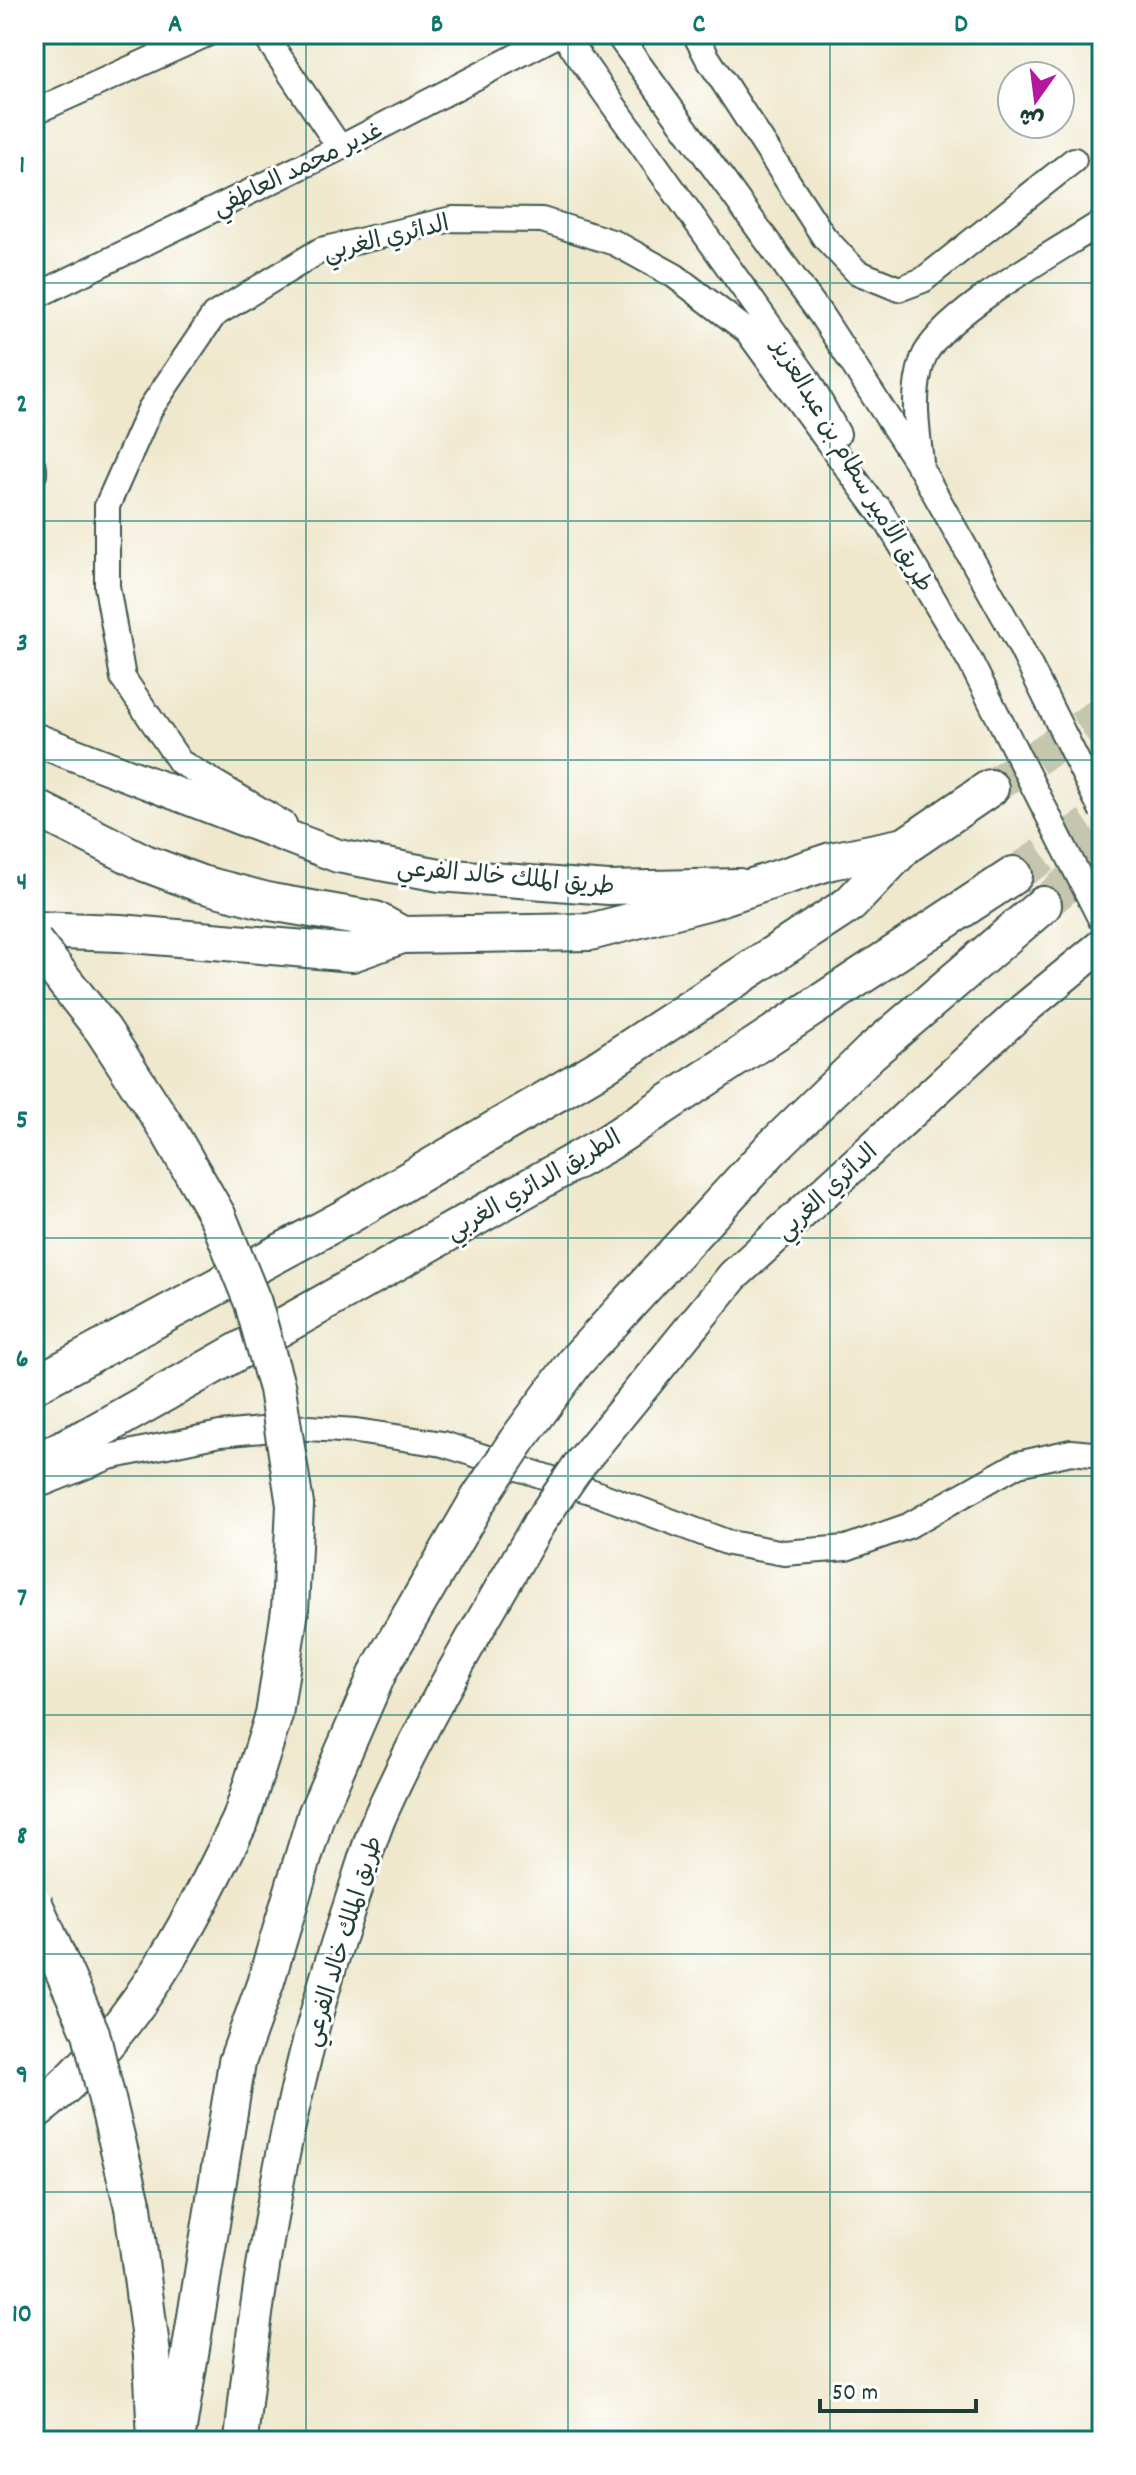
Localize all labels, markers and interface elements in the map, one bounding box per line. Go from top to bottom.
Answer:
text: A [168,7,182,44]
text: B [431,7,443,44]
text: C [693,7,706,44]
text: D [954,7,968,44]
north arrow [996,60,1076,140]
text: ش [1017,98,1048,134]
street label: غدير محمد العاطفي [208,115,389,227]
text: 1 [19,148,25,185]
street label: الدائري الغربي [320,208,453,273]
street label: طريق الأمير سطام بن عبدالعزيز [760,330,942,600]
text: 2 [16,387,28,424]
text: 3 [16,626,28,663]
street label: طريق الملك خالد الفرعي [395,853,616,906]
text: 4 [17,865,27,902]
text: 5 [16,1103,28,1140]
street label: الطريق الدائري الغربي [441,1123,629,1251]
street label: الدائري الغربي [769,1137,887,1250]
text: 6 [16,1342,28,1379]
text: 7 [17,1581,27,1618]
text: 8 [17,1819,27,1856]
street label: طريق الملك خالد الفرعي [297,1832,394,2052]
text: 9 [16,2058,28,2095]
text: 10 [12,2297,32,2334]
scale bar [820,2363,976,2413]
text: 50 m [832,2377,878,2411]

